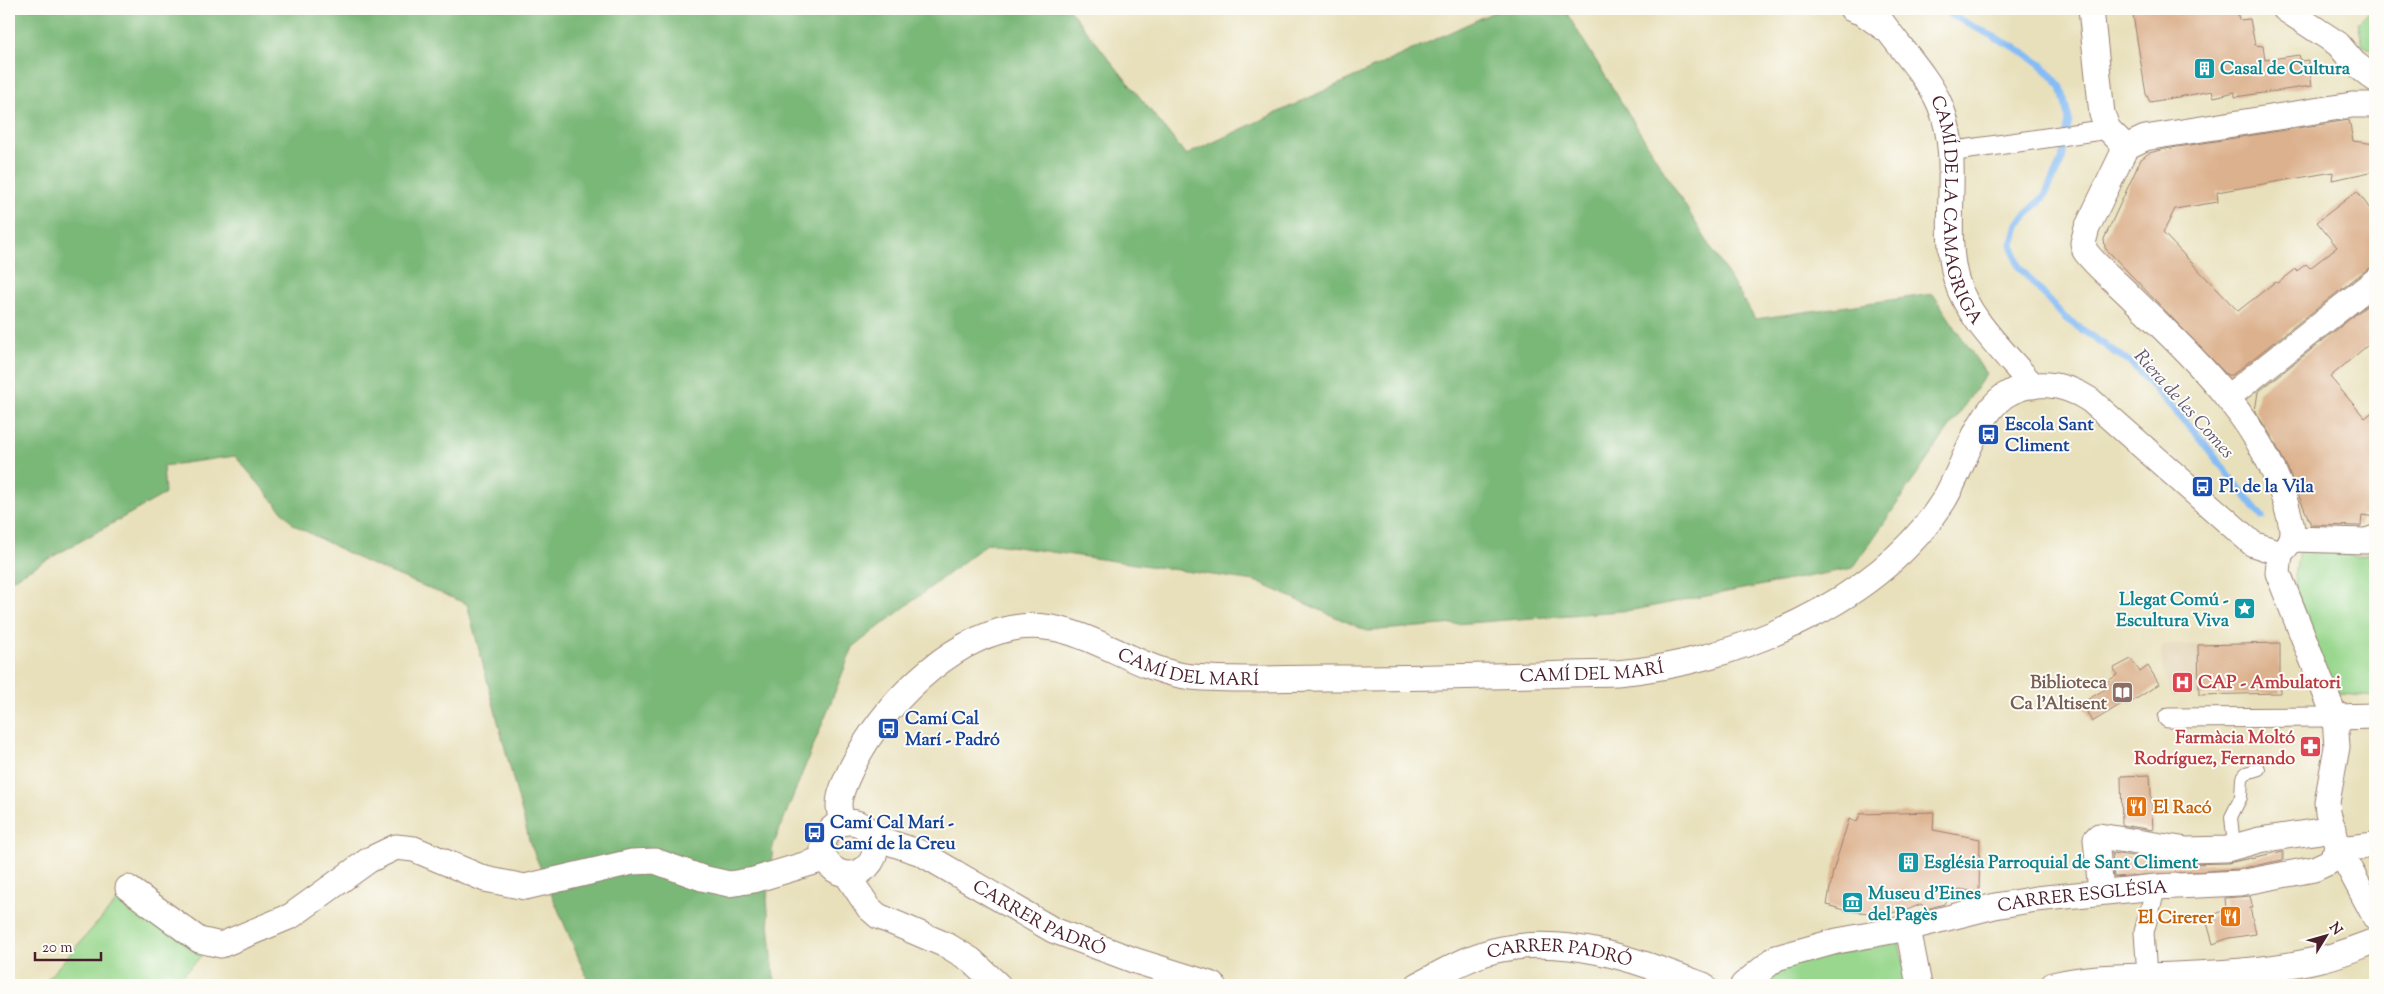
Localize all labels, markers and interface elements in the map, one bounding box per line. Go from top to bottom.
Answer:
building icon: Casal de Cultura [2192,56,2216,80]
place label: Casal de Cultura [2220,57,2351,83]
street label: CAMÍ DE LA CAMAGRIGA [1922,92,1988,331]
water label: Riera de les Comes [2127,344,2240,465]
place label: Escola Sant Climent [2005,413,2094,460]
bus stop icon: Escola Sant Climent [1977,422,2001,446]
bus stop icon: Pl. de la Vila [2191,474,2215,498]
place label: Pl. de la Vila [2219,475,2315,501]
place label: Llegat Comú - Escultura Viva [2116,588,2230,635]
place icon: Llegat Comú - Escultura Viva [2233,597,2257,621]
street label: CAMÍ DEL MARÍ [1113,643,1259,694]
street label: CAMÍ DEL MARÍ [1519,656,1666,690]
hospital icon: CAP - Ambulatori [2170,670,2194,694]
place label: Biblioteca Ca l'Altisent [2010,671,2108,718]
place label: CAP - Ambulatori [2198,671,2342,697]
library icon: Biblioteca Ca l'Altisent [2111,680,2135,704]
place label: Camí Cal Marí - Padró [905,707,1000,754]
bus stop icon: Camí Cal Marí - Padró [877,716,901,740]
place label: Farmàcia Moltó Rodríguez, Fernando [2134,726,2295,773]
pharmacy icon: Farmàcia Moltó Rodríguez, Fernando [2299,735,2323,759]
restaurant icon: El Racó [2125,795,2149,819]
place label: El Racó [2153,796,2212,822]
place label: Camí Cal Marí - Camí de la Creu [830,811,956,858]
bus stop icon: Camí Cal Marí - Camí de la Creu [802,820,826,844]
building icon: Església Parroquial de Sant Climent [1896,850,1920,874]
place label: Església Parroquial de Sant Climent [1924,851,2199,877]
street label: CARRER PADRÓ [967,875,1110,964]
street label: CARRER ESGLÉSIA [1996,875,2169,920]
place label: Museu d’Eines del Pagès [1868,882,1981,929]
museum icon: Museu d’Eines del Pagès [1840,891,1864,915]
restaurant icon: El Cirerer [2218,905,2242,929]
place label: El Cirerer [2138,906,2214,932]
north arrow [2302,912,2352,962]
text: N [2323,919,2346,940]
scale bar [35,929,101,961]
street label: CARRER PADRÓ [1484,934,1635,975]
text: 20 m [42,938,73,959]

